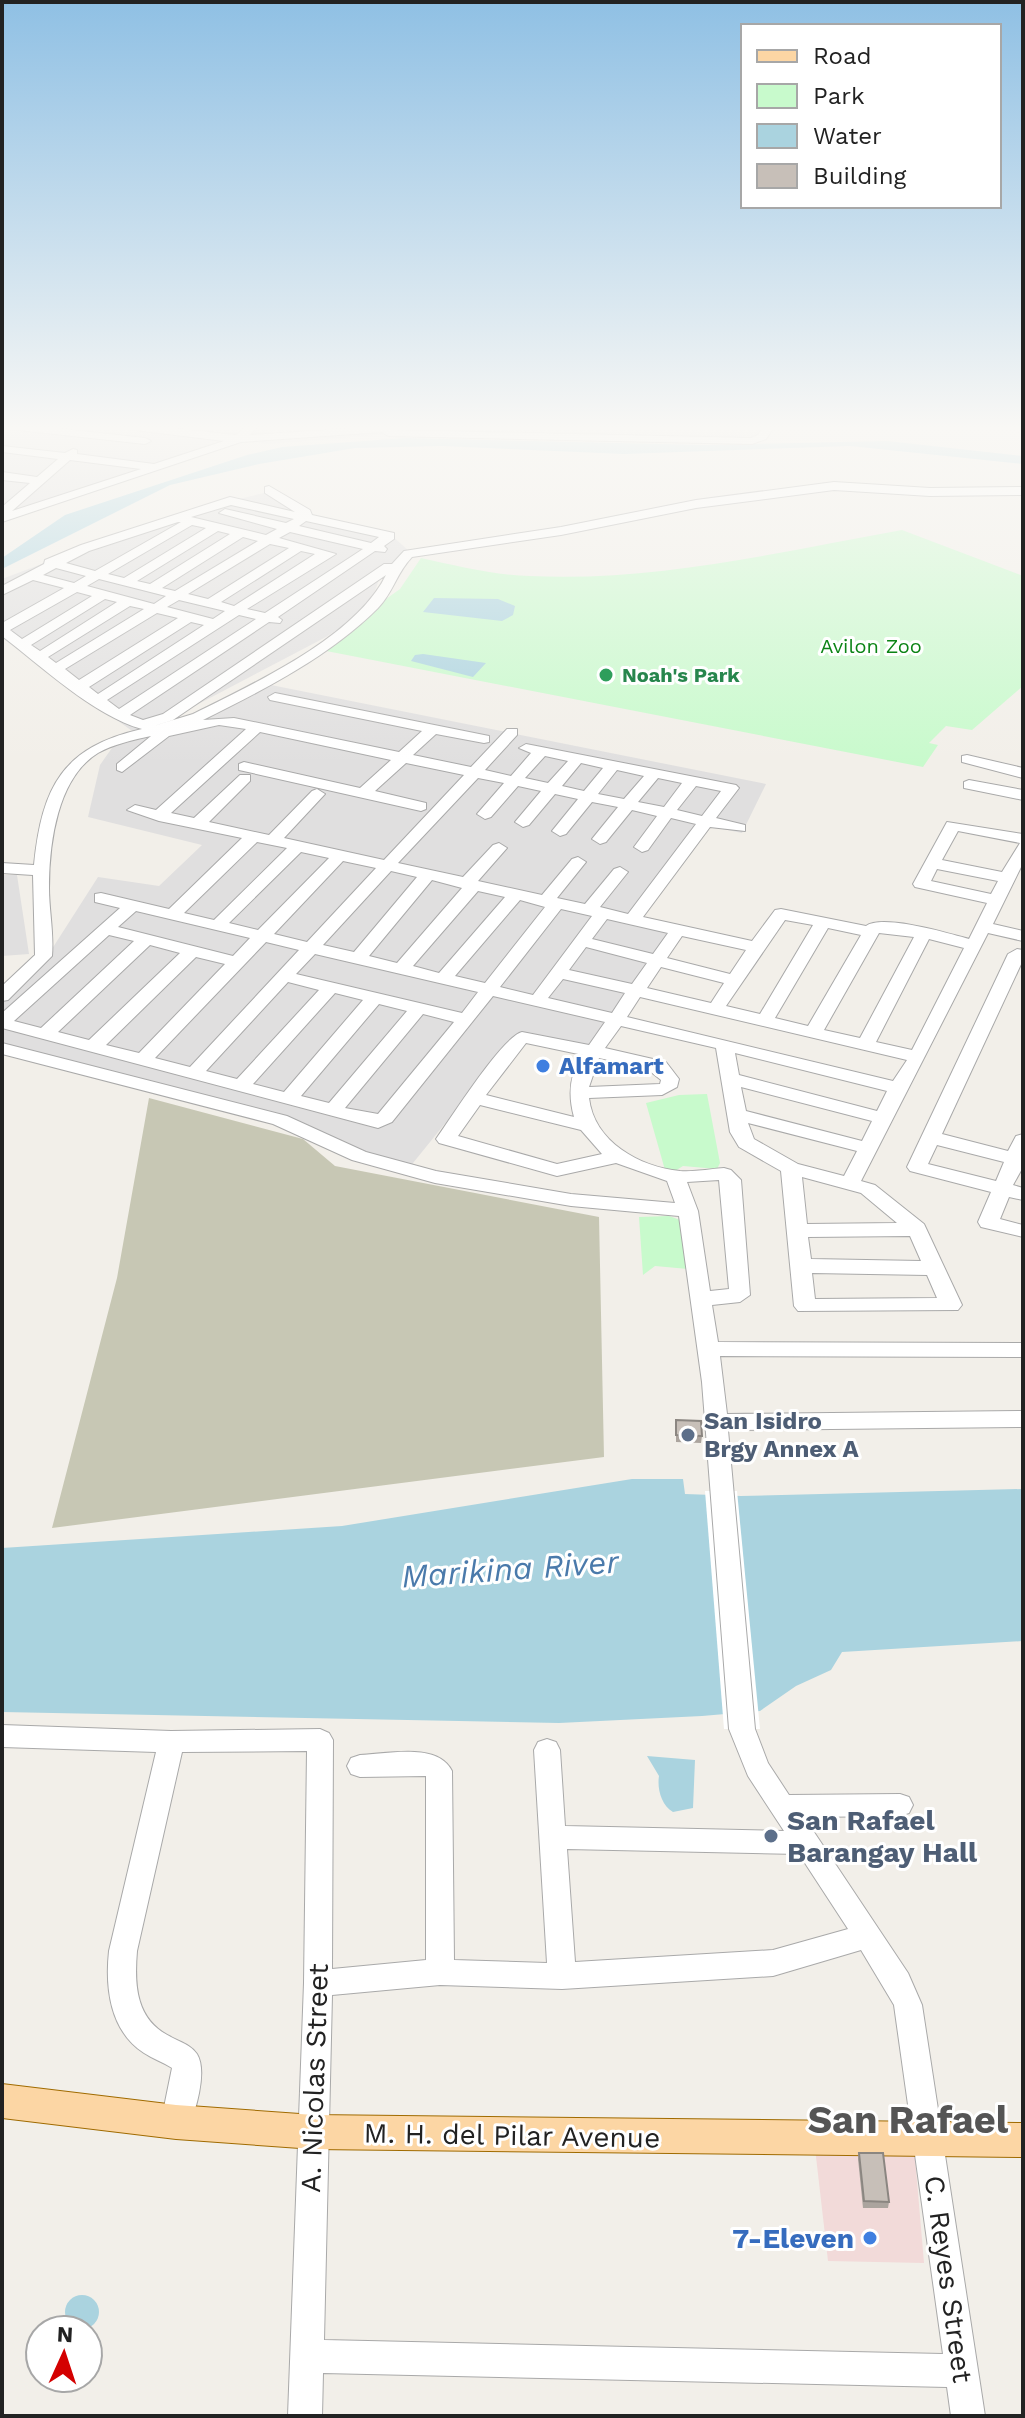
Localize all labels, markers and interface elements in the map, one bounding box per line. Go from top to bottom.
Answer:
legend [741,24,1001,208]
text: Road [813,42,872,70]
text: Park [813,82,865,110]
text: Water [813,122,882,150]
text: Building [813,162,906,190]
park label: Avilon Zoo [820,634,922,658]
place label: Noah's Park [622,663,740,687]
marker: Noah's Park [597,666,615,684]
place label: Alfamart [559,1052,664,1080]
marker: Alfamart [534,1057,552,1075]
place label: San Isidro Brgy Annex A [704,1407,860,1463]
marker: San Isidro Brgy Annex A [679,1426,697,1444]
water label: Marikina River [400,1542,621,1596]
place label: San Rafael Barangay Hall [787,1804,978,1869]
marker: San Rafael Barangay Hall [762,1827,780,1845]
street label: A. Nicolas Street [294,1963,335,2193]
district label: San Rafael [808,2098,1009,2142]
street label: M. H. del Pilar Avenue [363,2116,661,2155]
street label: C. Reyes Street [918,2173,979,2385]
place label: 7-Eleven [732,2222,854,2255]
marker: 7-Eleven [861,2229,879,2247]
north arrow [24,2314,104,2394]
text: N [56,2322,74,2347]

